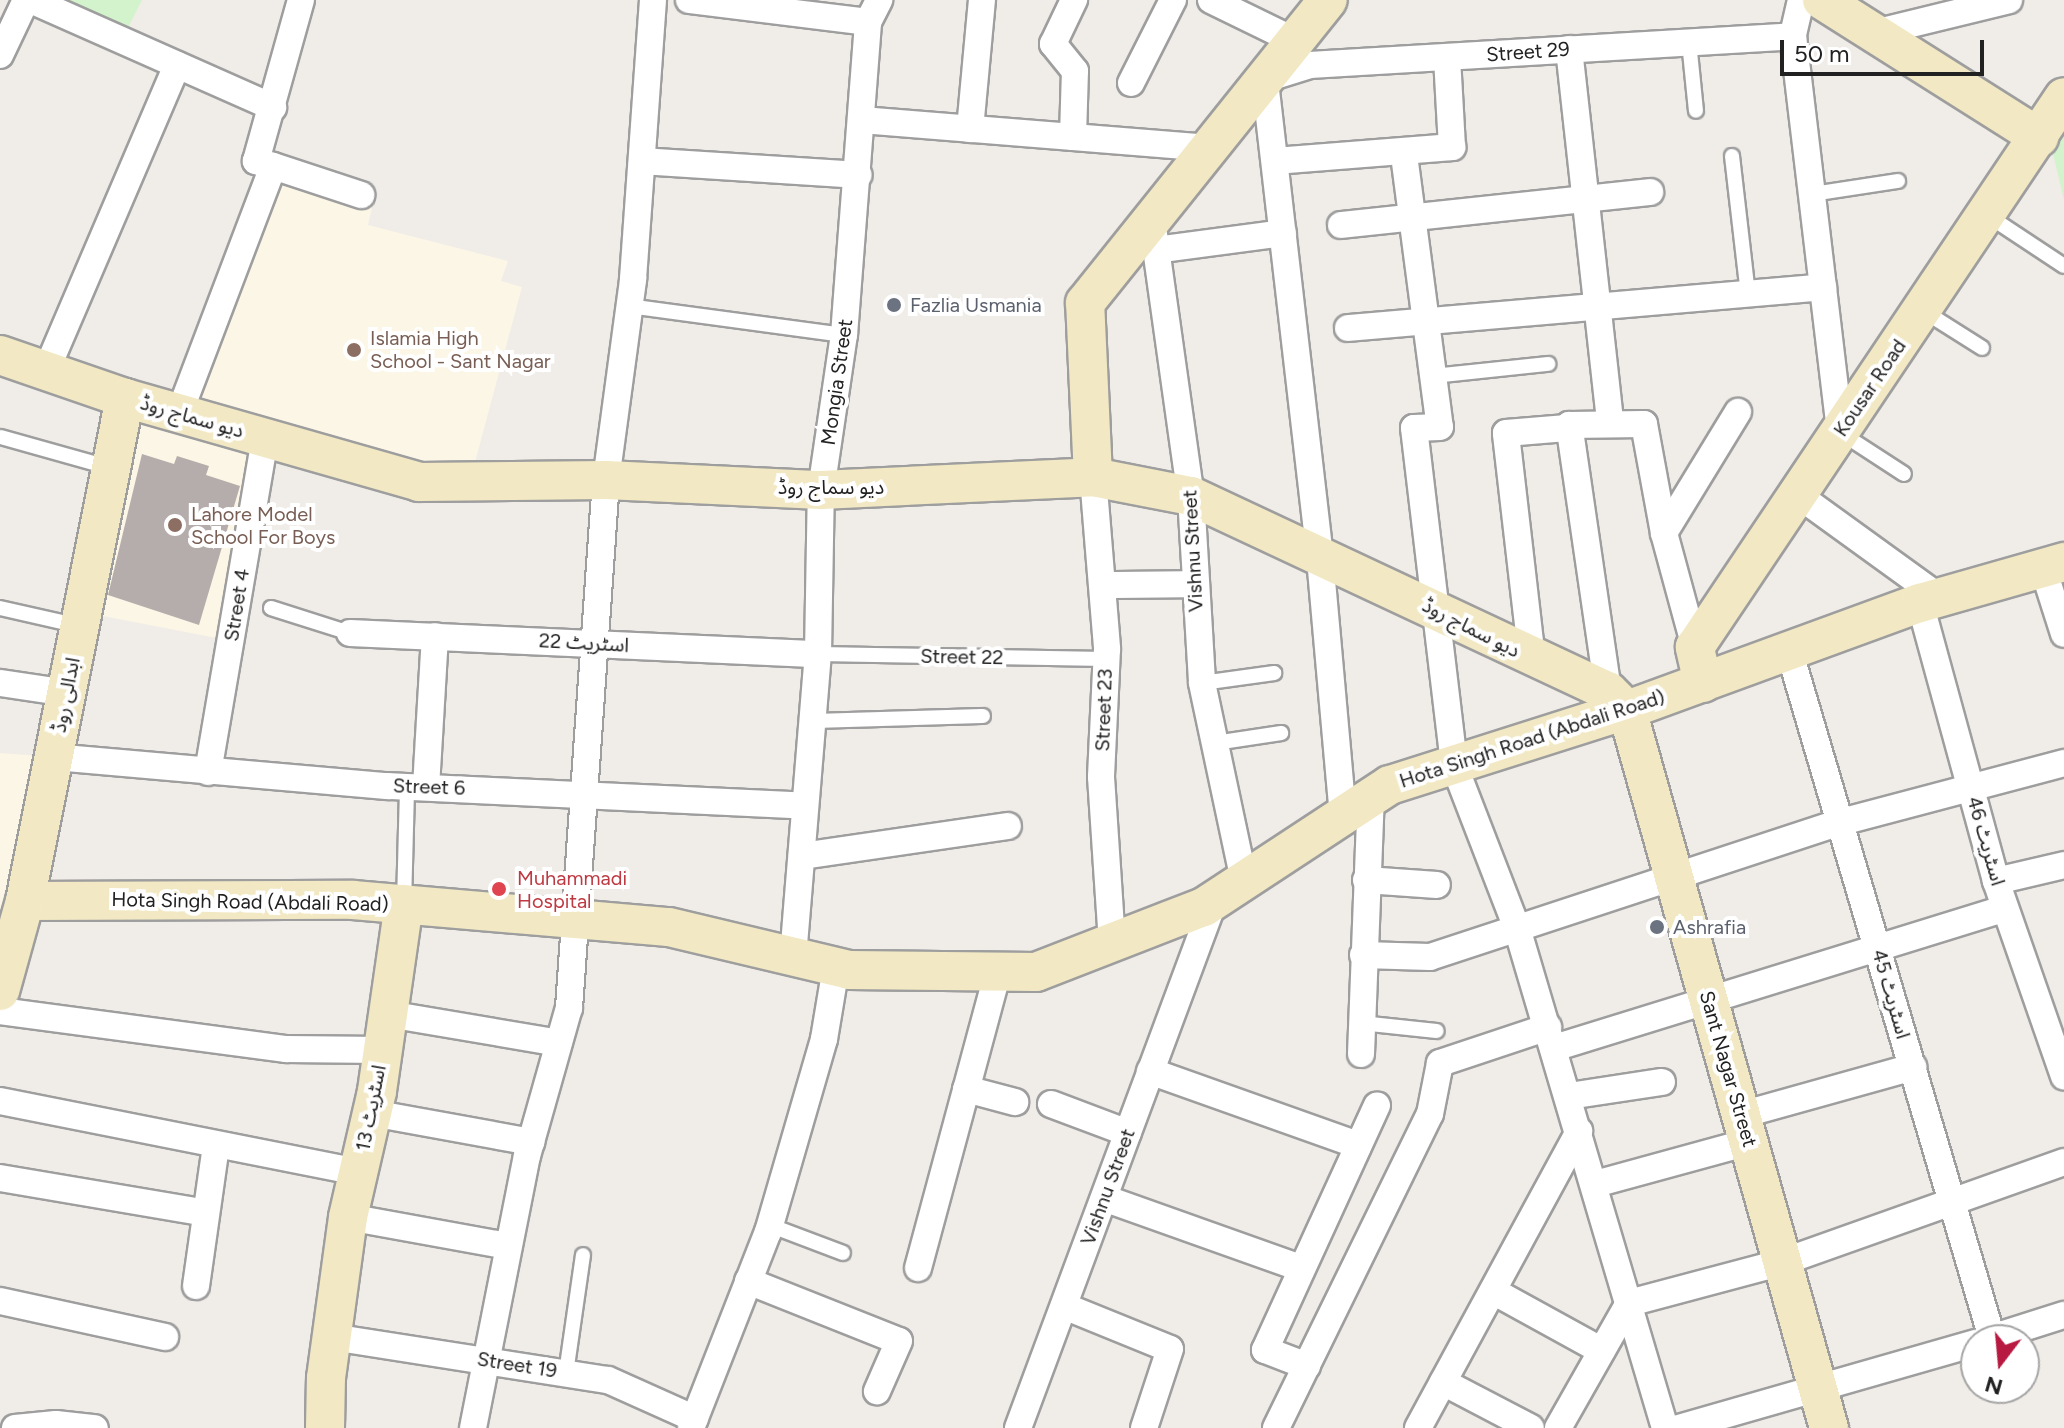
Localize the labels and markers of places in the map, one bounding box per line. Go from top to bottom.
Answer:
place label: Fazlia Usmania [910,293,1042,317]
marker: Fazlia Usmania [885,296,903,314]
place label: Islamia High School - Sant Nagar [370,326,551,373]
marker: Islamia High School - Sant Nagar [345,341,363,359]
place label: Lahore Model School For Boys [191,502,335,549]
marker: Lahore Model School For Boys [166,516,184,534]
place label: Muhammadi Hospital [517,866,627,913]
marker: Muhammadi Hospital [488,878,510,900]
place label: Ashrafia [1673,915,1746,939]
marker: Ashrafia [1648,918,1666,936]

